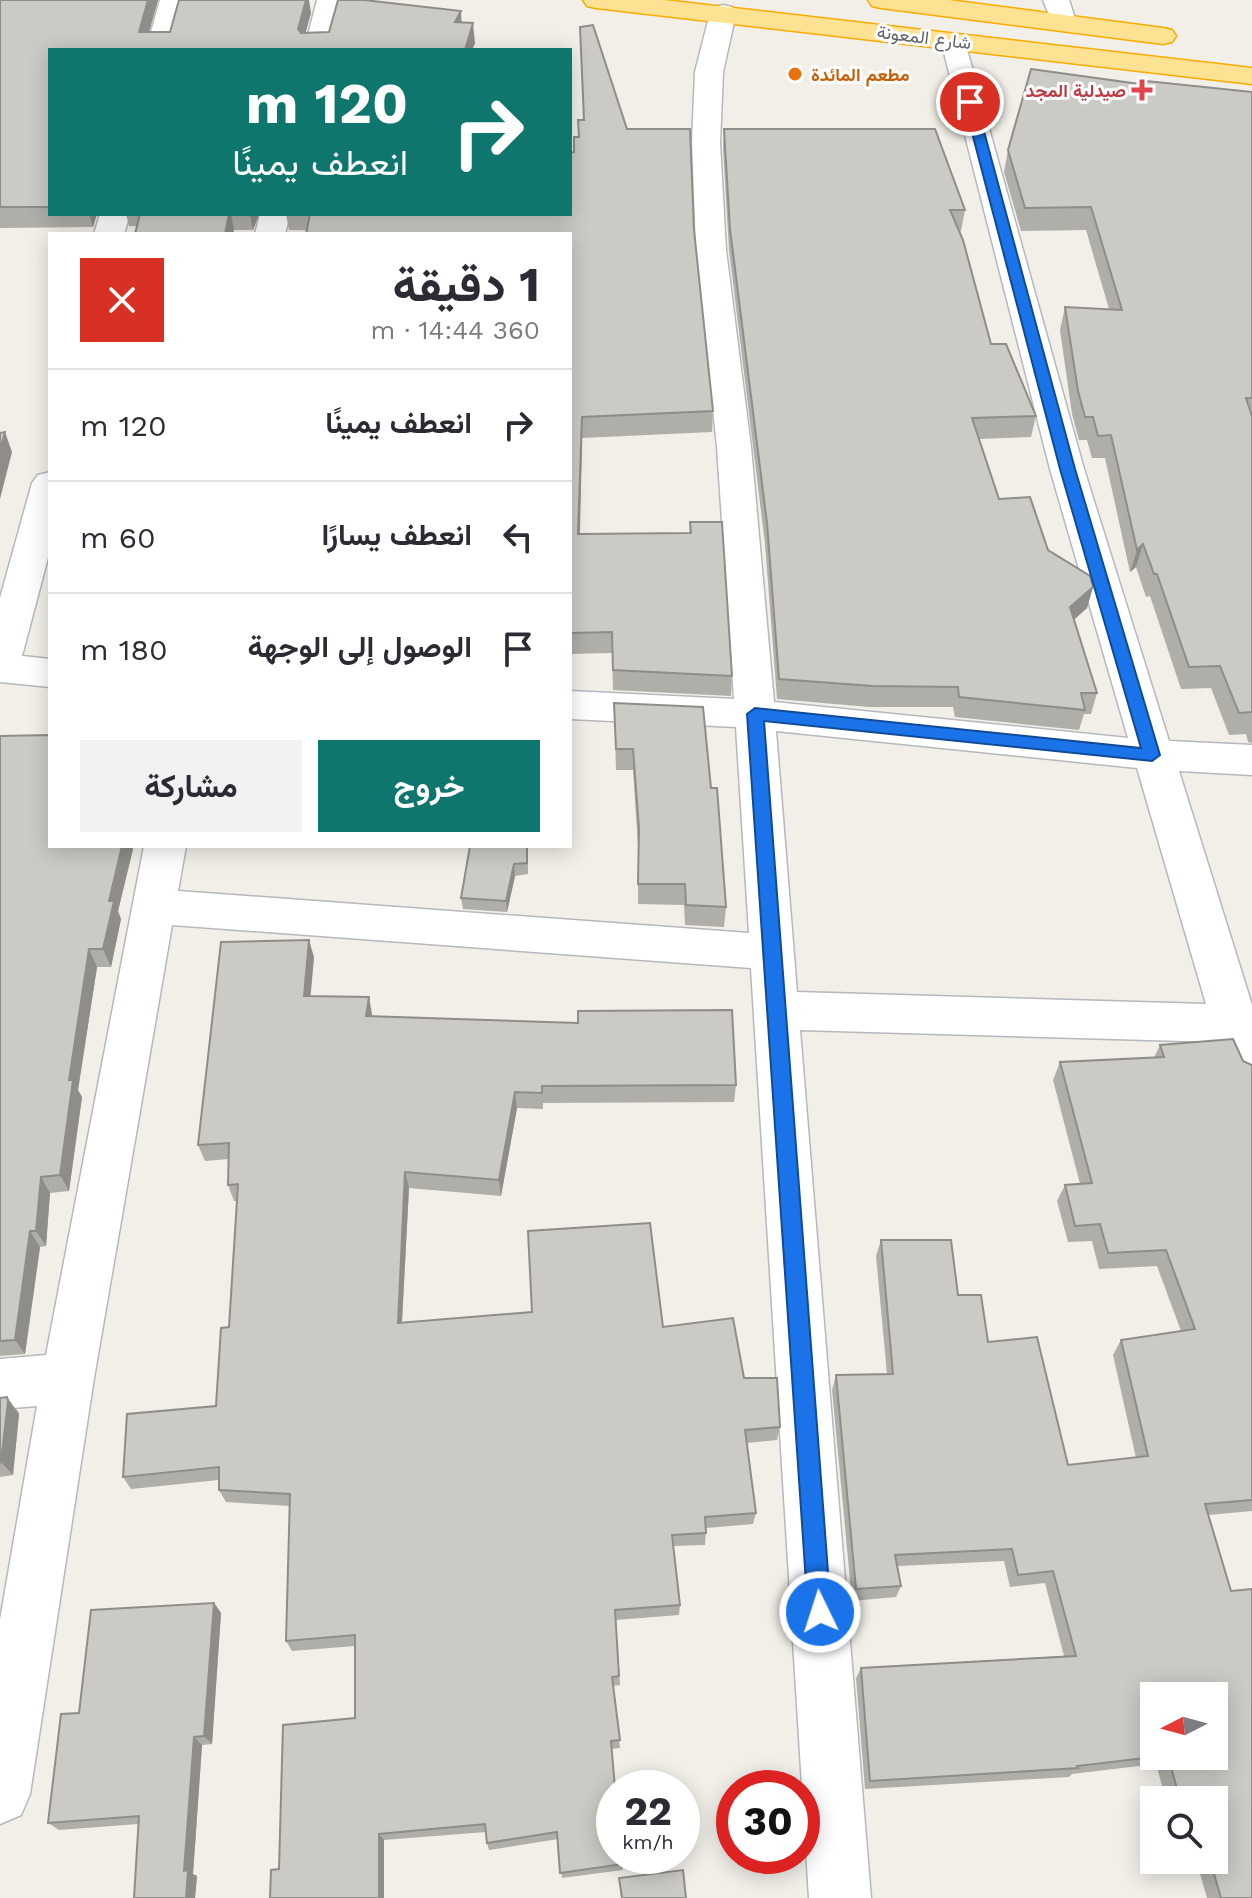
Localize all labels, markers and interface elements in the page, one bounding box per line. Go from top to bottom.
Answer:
street label: شارع المعونة [875,21,972,55]
place label: مطعم المائدة [811,64,910,87]
marker: مطعم المائدة [786,65,804,83]
pin [936,68,1004,136]
text: 120 m [246,71,408,137]
icon: right [436,80,540,184]
icon: arrive [948,80,992,124]
place label: صيدلية المجد [1025,80,1126,102]
marker: صيدلية المجد [1133,81,1151,99]
text: انعطف يمينًا [232,142,408,184]
text: 1 دقيقة [392,256,540,313]
button: close [80,258,164,342]
text: 360 m · 14:44 [371,315,540,345]
icon: right [496,403,540,447]
text: انعطف يمينًا [325,405,472,440]
text: 120 m [80,408,167,443]
icon: left [496,515,540,559]
text: انعطف يسارًا [321,517,472,552]
text: 60 m [80,520,156,555]
icon: arrive [496,627,540,671]
text: الوصول إلى الوجهة [247,629,472,664]
text: 180 m [80,632,168,667]
button: مشاركة [80,740,302,832]
button: خروج [318,740,540,832]
position arrow [778,1570,862,1654]
north arrow [1140,1682,1228,1770]
map controls [1140,1682,1228,1874]
speed limit sign: 30 [716,1770,820,1874]
button: search [1140,1786,1228,1874]
text: 22 [624,1788,672,1835]
text: km/h [622,1830,674,1854]

